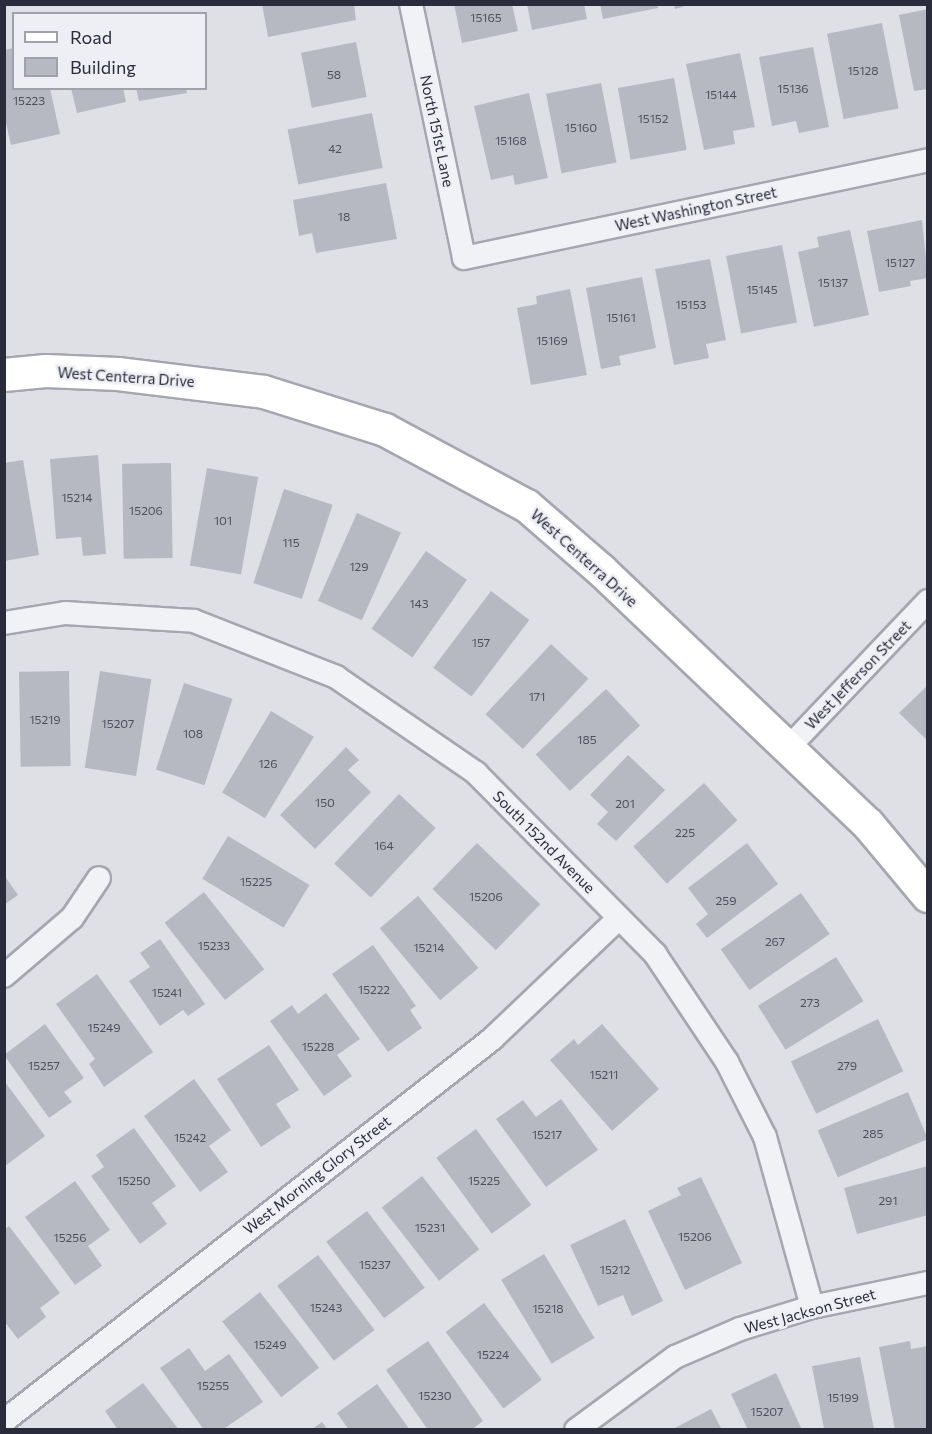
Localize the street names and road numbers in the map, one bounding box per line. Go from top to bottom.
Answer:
street label: North 151st Lane [416,73,458,189]
street label: West Washington Street [613,183,779,235]
street label: West Centerra Drive [57,363,195,391]
street label: West Centerra Drive [527,505,641,611]
street label: West Jefferson Street [801,617,915,733]
street label: South 152nd Avenue [489,787,599,897]
street label: West Morning Glory Street [240,1112,394,1238]
street label: West Jackson Street [742,1285,878,1337]

